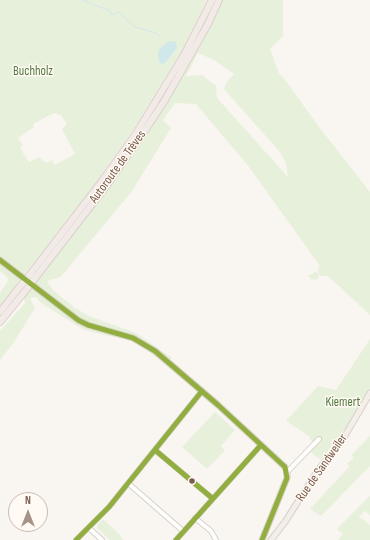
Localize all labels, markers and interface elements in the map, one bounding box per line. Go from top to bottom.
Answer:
park label: Buchholz [13,64,53,80]
street label: Autoroute de Trèves [86,128,150,206]
park label: Kiemert [326,395,360,411]
street label: Rue de Sandweiler [293,431,351,505]
unlabelled marker [187,476,197,486]
north arrow [8,492,48,532]
text: N [25,494,31,507]

